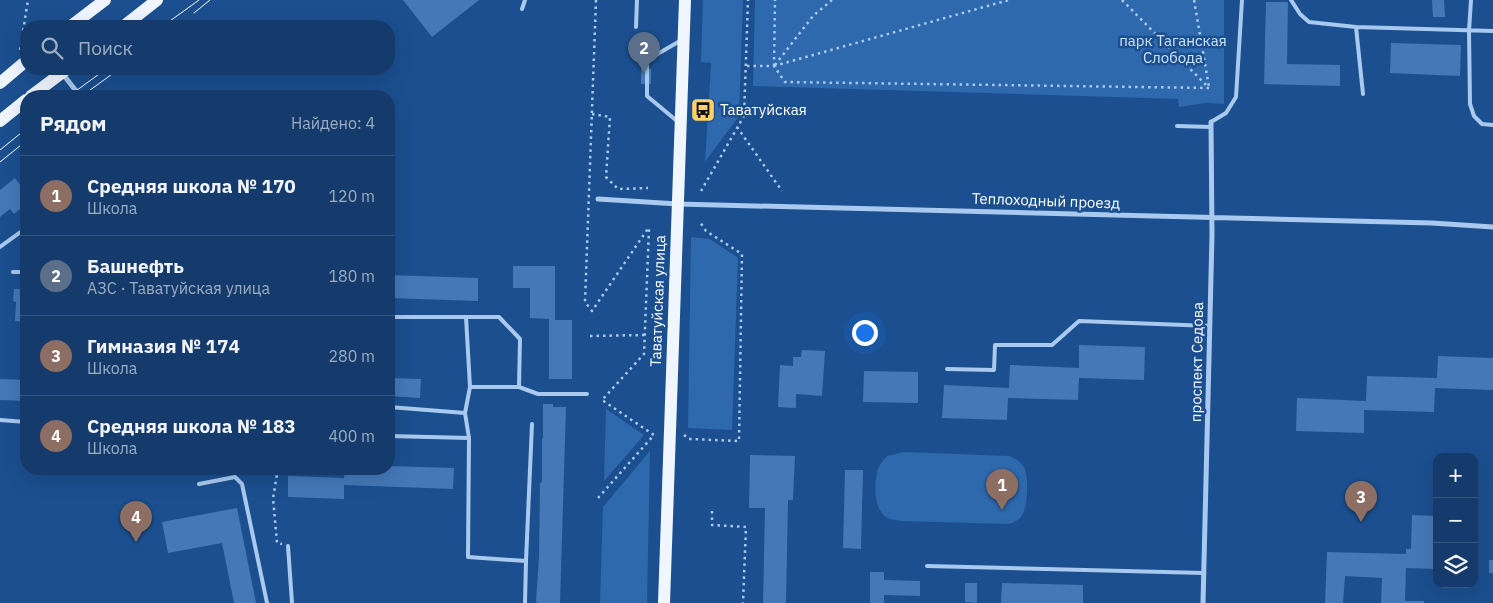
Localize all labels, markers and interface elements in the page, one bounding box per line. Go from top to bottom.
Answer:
search box [20,20,395,75]
park label: парк Таганская Слобода [1119,31,1227,67]
pin: 2 [628,32,660,73]
icon: search [38,34,66,62]
text: Поиск [78,36,133,60]
bus stop icon: Таватуйская [690,97,716,123]
place label: Таватуйская [720,100,807,119]
text: Рядом [40,109,107,137]
text: Найдено: 4 [291,113,375,133]
text: Средняя школа № 170 [87,174,296,198]
text: 1 [51,186,61,206]
text: 120 m [328,186,375,206]
street label: Теплоходный проезд [972,188,1121,213]
text: Школа [87,198,137,218]
street label: Таватуйская улица [646,235,669,367]
text: Башнефть [87,254,184,278]
text: 2 [51,266,61,286]
text: 180 m [328,266,375,286]
text: АЗС · Таватуйская улица [87,278,270,298]
street label: проспект Седова [1186,302,1207,422]
your location [852,320,878,346]
text: Гимназия № 174 [87,334,240,358]
text: 3 [51,346,61,366]
text: 280 m [328,346,375,366]
text: Школа [87,358,137,378]
text: Средняя школа № 183 [87,414,296,438]
text: 4 [51,426,61,446]
text: 400 m [328,426,375,446]
text: Школа [87,438,137,458]
map controls [1433,453,1478,588]
button: + [1433,453,1478,498]
pin: 1 [986,469,1018,510]
pin: 3 [1345,481,1377,522]
button: − [1433,498,1478,543]
pin: 4 [120,501,152,542]
button: layers [1433,543,1478,588]

